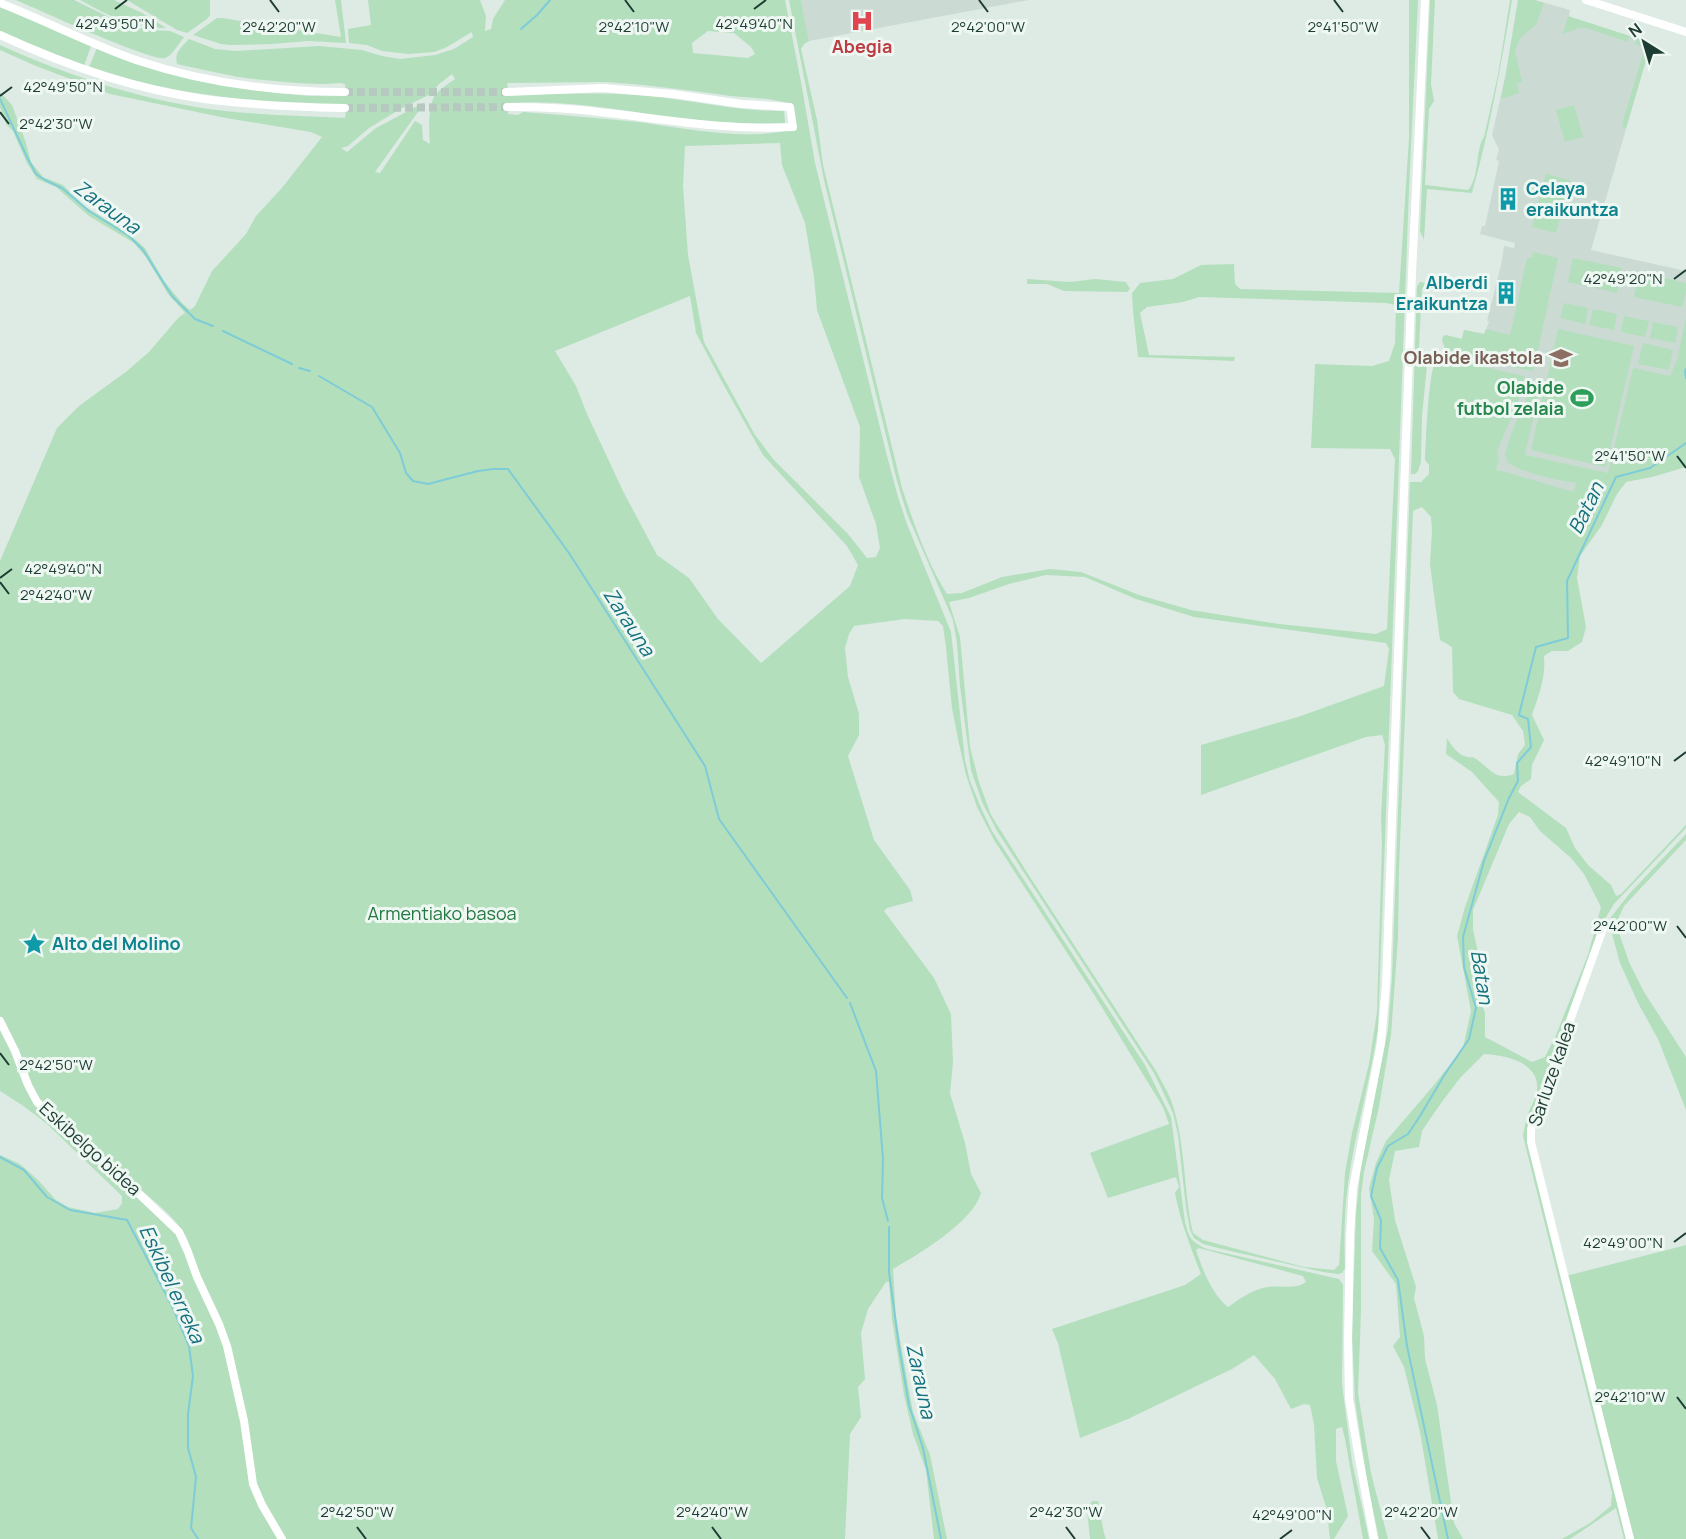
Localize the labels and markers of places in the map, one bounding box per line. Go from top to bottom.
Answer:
hospital icon: Abegia [849,8,875,34]
place label: Abegia [832,34,892,58]
place label: Celaya eraikuntza [1526,176,1619,221]
building icon: Celaya eraikuntza [1495,186,1521,212]
place label: Alberdi Eraikuntza [1396,270,1488,315]
building icon: Alberdi Eraikuntza [1493,280,1519,306]
place label: Olabide ikastola [1404,345,1543,369]
school or university icon: Olabide ikastola [1548,345,1574,371]
place label: Olabide futbol zelaia [1457,375,1564,420]
sports icon: Olabide futbol zelaia [1569,385,1595,411]
place icon: Alto del Molino [21,931,47,957]
place label: Alto del Molino [52,931,181,955]

